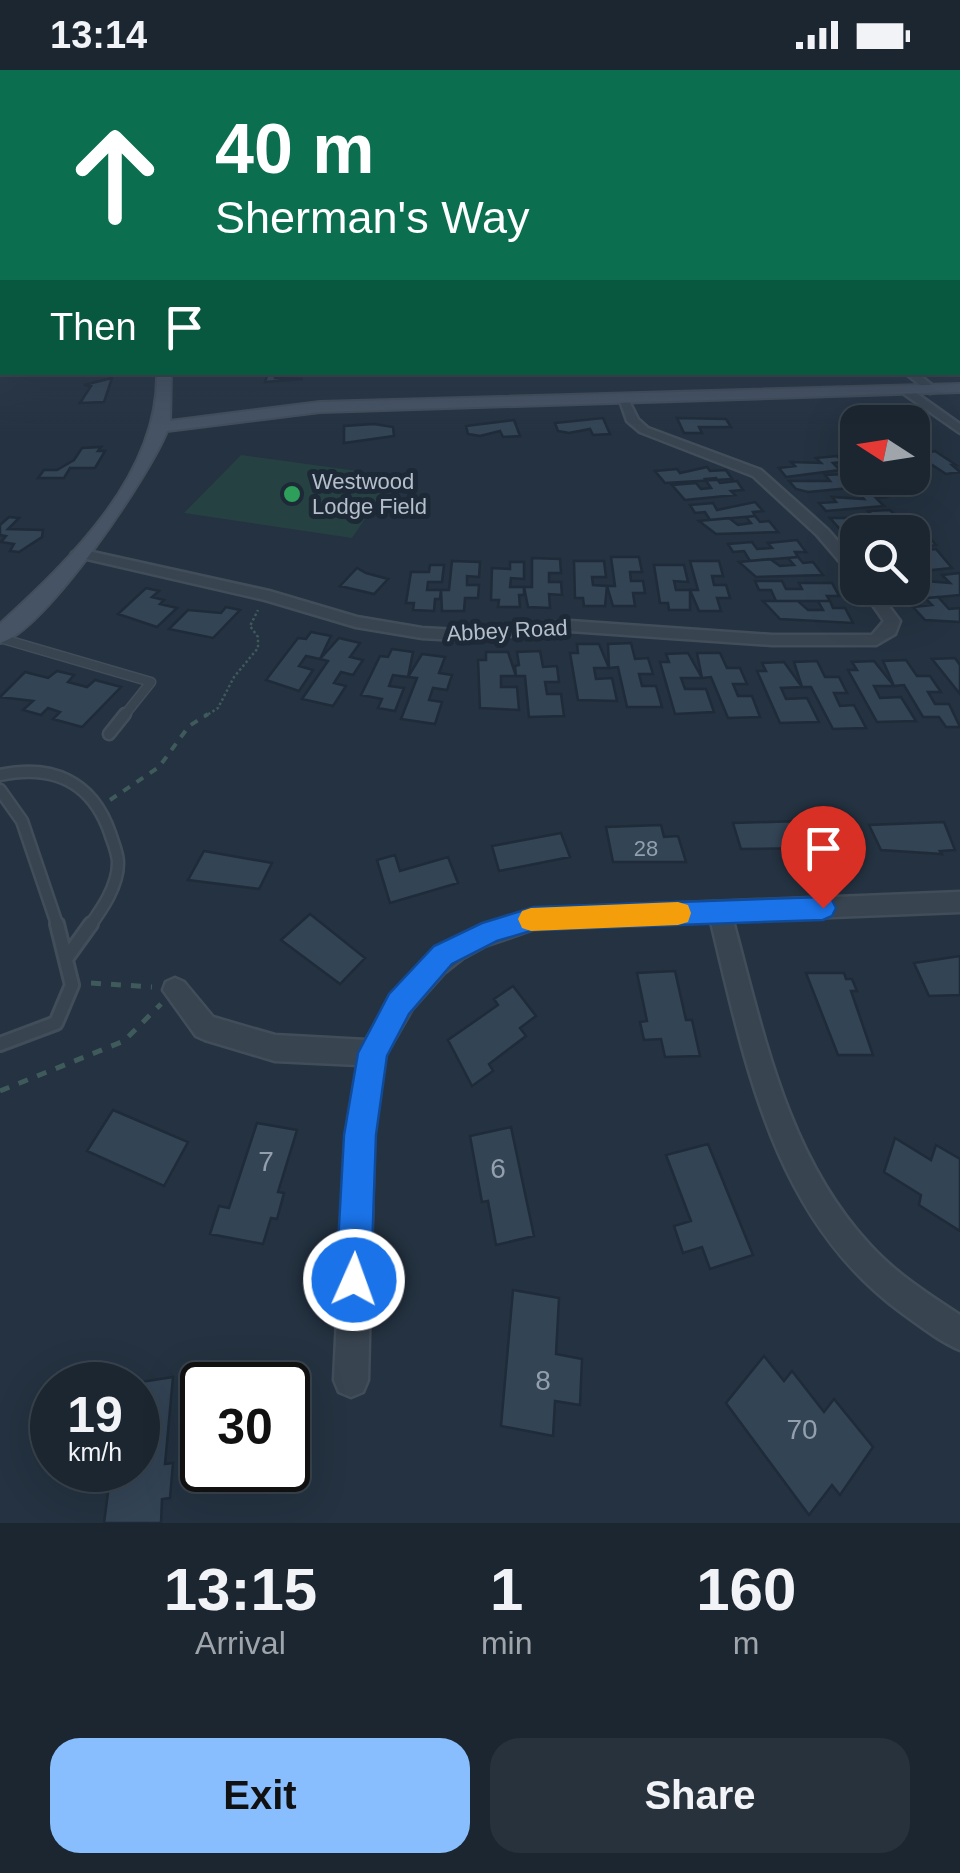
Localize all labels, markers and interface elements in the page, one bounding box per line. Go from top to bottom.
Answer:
text: 13:14 [50,14,147,56]
icon: ahead [50,110,180,240]
text: 40 m [215,110,375,188]
text: Sherman's Way [215,192,530,243]
icon: arrive [157,300,212,355]
text: Then [50,306,137,348]
north arrow [840,405,930,495]
map controls [840,405,930,605]
place label: Westwood Lodge Field [312,469,427,519]
marker: Westwood Lodge Field [281,483,303,505]
button: search [840,515,930,605]
street label: Abbey Road [446,615,568,646]
pin [781,806,866,909]
icon: arrive [796,821,851,876]
house number: 28 [634,836,658,861]
house number: 7 [258,1146,274,1177]
house number: 6 [490,1153,506,1184]
position arrow [302,1228,406,1332]
speed limit sign: 30 [180,1362,310,1492]
house number: 8 [535,1365,551,1396]
text: 19 [67,1387,123,1443]
house number: 70 [786,1414,818,1445]
text: km/h [68,1438,122,1466]
text: 13:15 [164,1556,317,1623]
text: 1 [490,1556,523,1623]
text: 160 [696,1556,796,1623]
text: Arrival [195,1625,286,1661]
text: min [481,1625,532,1661]
text: m [733,1625,760,1661]
button: Exit [50,1738,470,1853]
button: Share [490,1738,910,1853]

